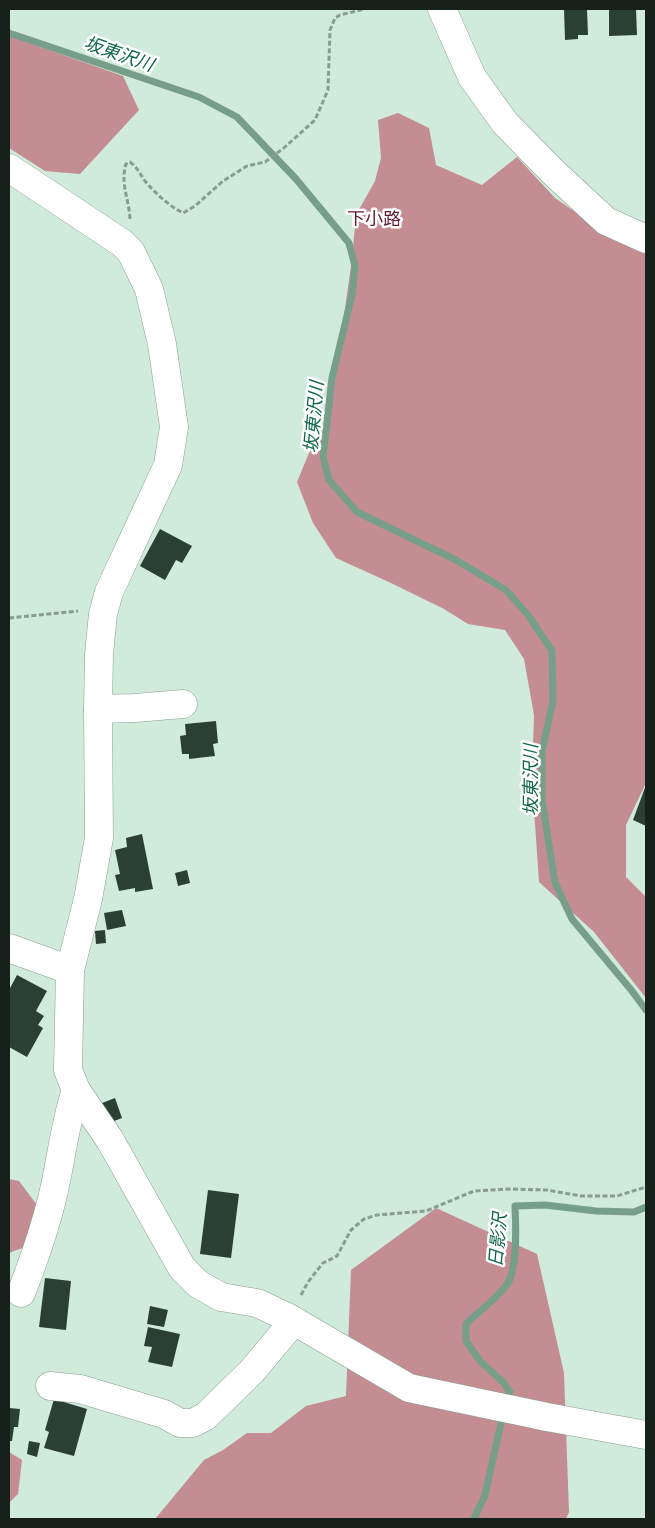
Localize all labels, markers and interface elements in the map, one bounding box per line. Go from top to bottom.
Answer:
water label: 坂東沢川 [82,32,159,76]
district label: 下小路 [347,208,401,229]
water label: 坂東沢川 [300,378,327,454]
water label: 坂東沢川 [520,742,541,816]
water label: 日影沢 [485,1210,510,1268]

